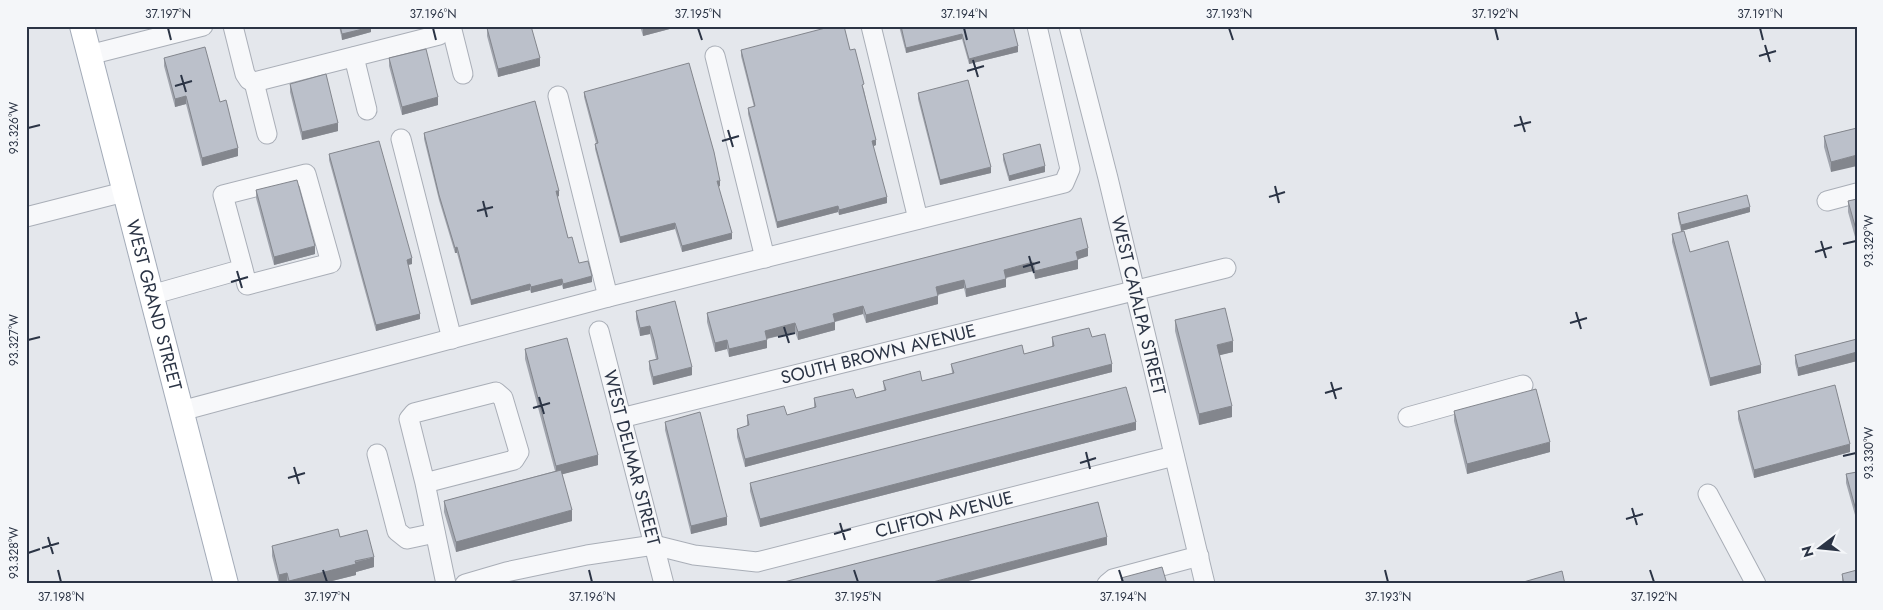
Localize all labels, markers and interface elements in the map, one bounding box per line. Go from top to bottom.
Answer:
text: 37.197°N [145,5,191,23]
text: 37.196°N [410,5,456,23]
text: 37.195°N [675,5,721,23]
text: 37.194°N [940,5,988,23]
text: 37.193°N [1206,5,1252,23]
text: 37.192°N [1472,5,1518,23]
text: 37.191°N [1737,5,1783,23]
text: 93.326°W [5,102,23,154]
street label: WEST CATALPA STREET [1105,213,1173,398]
text: 93.329°W [1860,215,1878,267]
street label: WEST GRAND STREET [119,217,189,394]
text: 93.327°W [5,314,23,366]
street label: SOUTH BROWN AVENUE [778,318,978,391]
street label: WEST DELMAR STREET [597,367,667,549]
text: 93.330°W [1860,427,1878,479]
street label: CLIFTON AVENUE [872,484,1016,544]
north arrow [1796,522,1846,572]
text: 93.328°W [5,527,23,579]
text: N [1796,543,1819,560]
text: 37.198°N [38,588,84,606]
text: 37.197°N [304,588,350,606]
text: 37.196°N [569,588,615,606]
text: 37.195°N [835,588,881,606]
text: 37.194°N [1099,588,1147,606]
text: 37.193°N [1365,588,1411,606]
text: 37.192°N [1631,588,1677,606]

